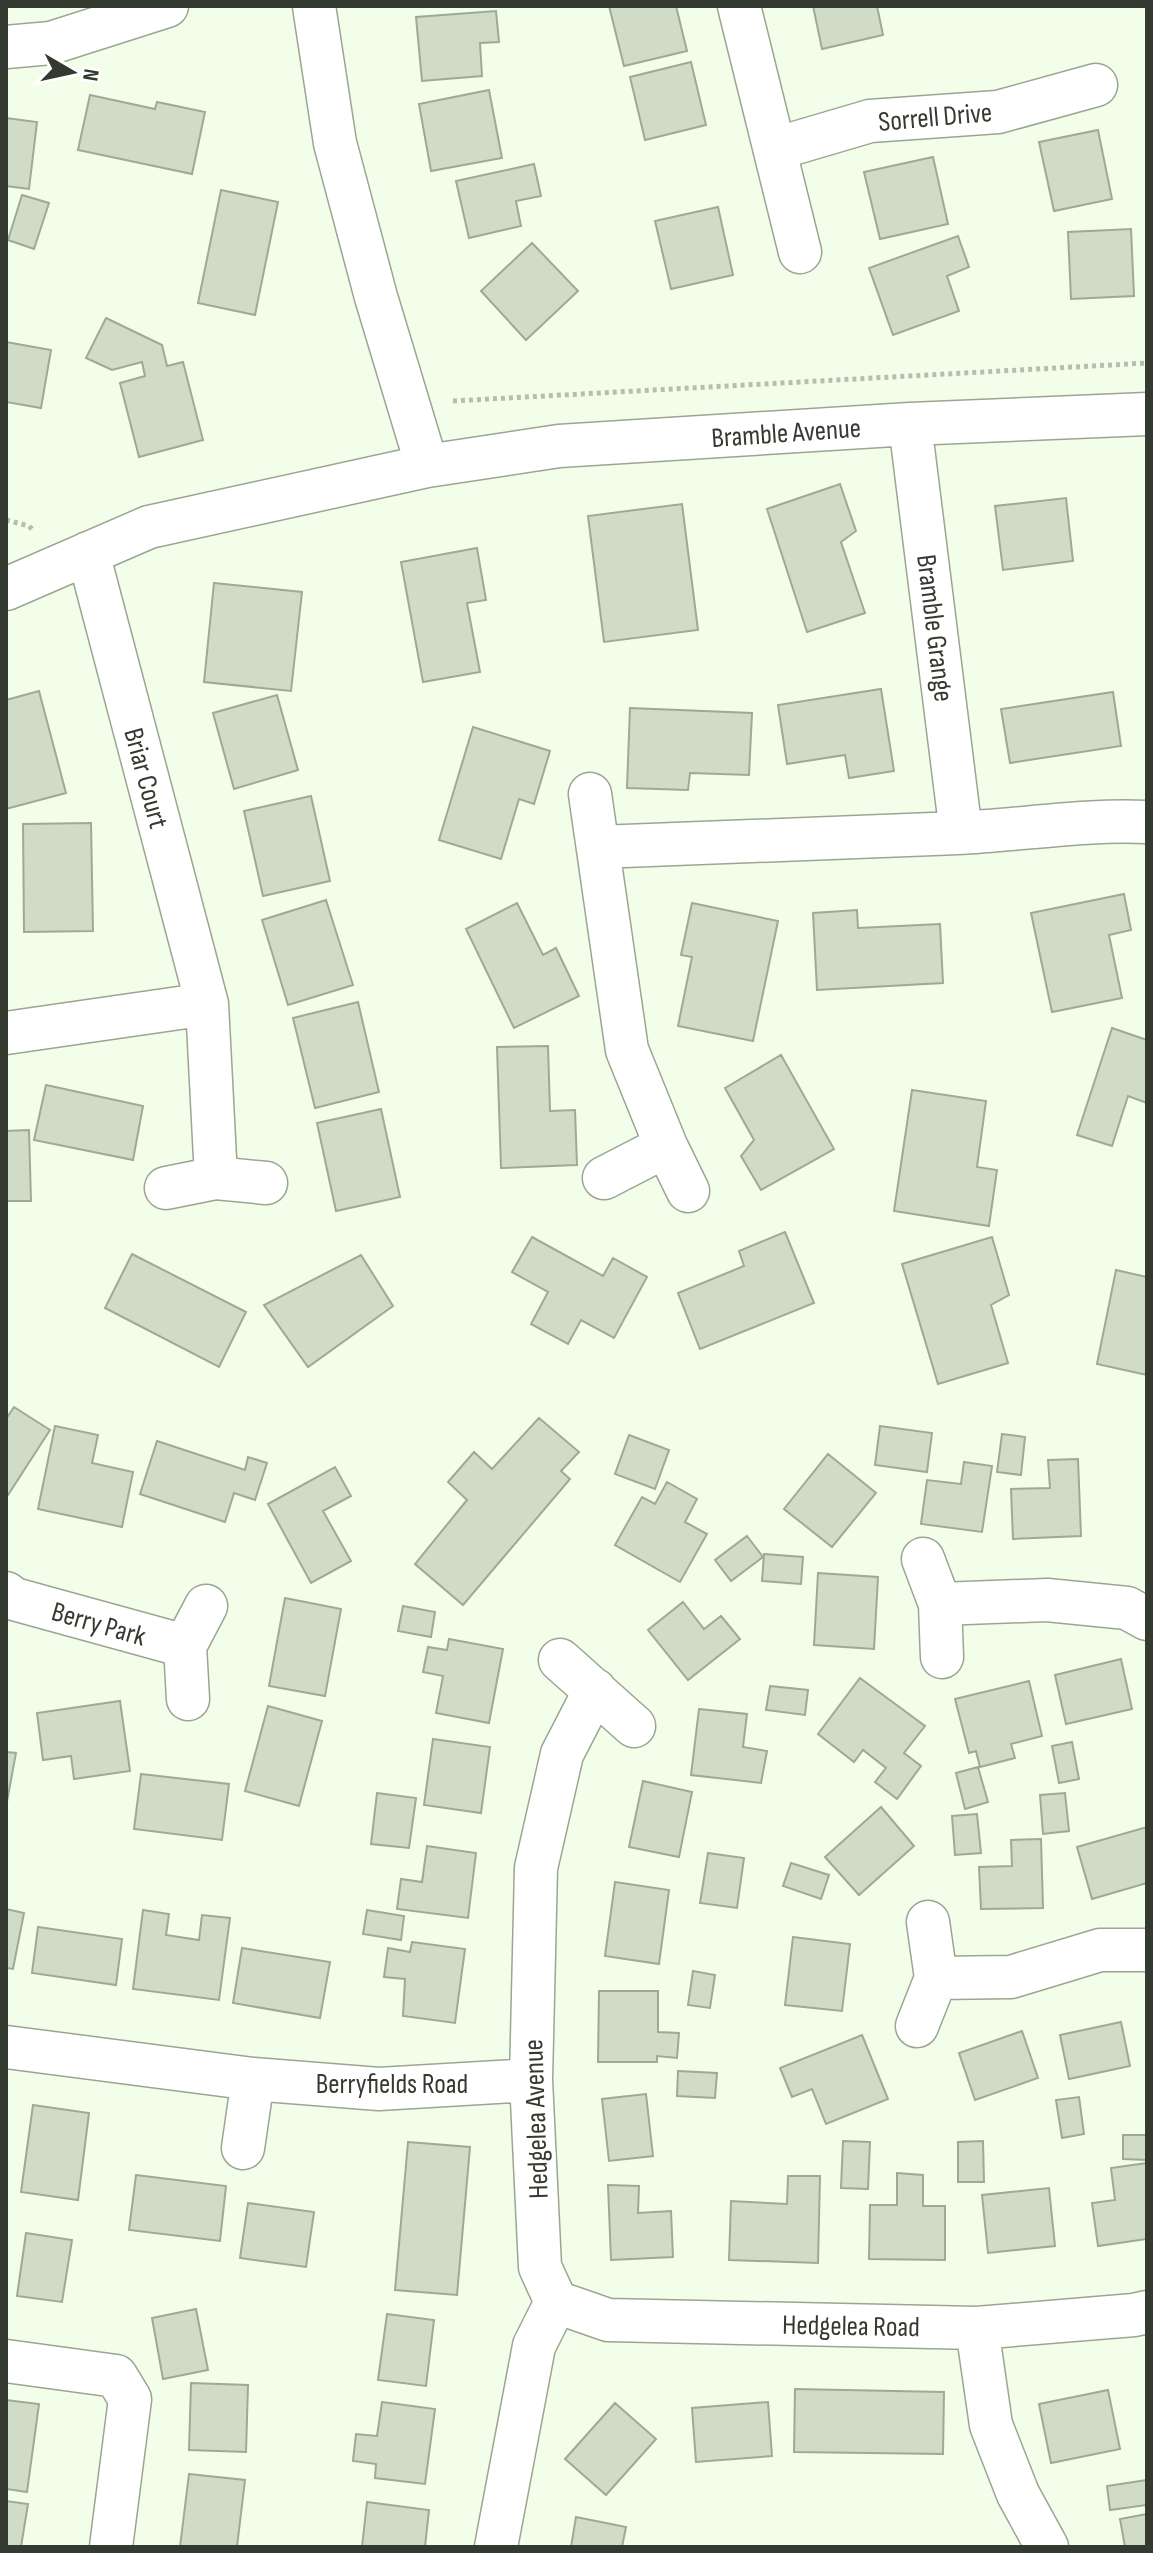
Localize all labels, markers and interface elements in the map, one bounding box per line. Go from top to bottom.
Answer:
north arrow [32,32,112,112]
text: N [76,67,105,83]
street label: Sorrell Drive [877,96,993,139]
street label: Bramble Avenue [710,412,862,455]
street label: Bramble Grange [909,553,960,704]
street label: Briar Court [116,725,175,832]
street label: Berry Park [48,1595,150,1654]
street label: Hedgelea Avenue [517,2039,556,2199]
street label: Berryfields Road [316,2068,468,2101]
street label: Hedgelea Road [782,2309,920,2344]

